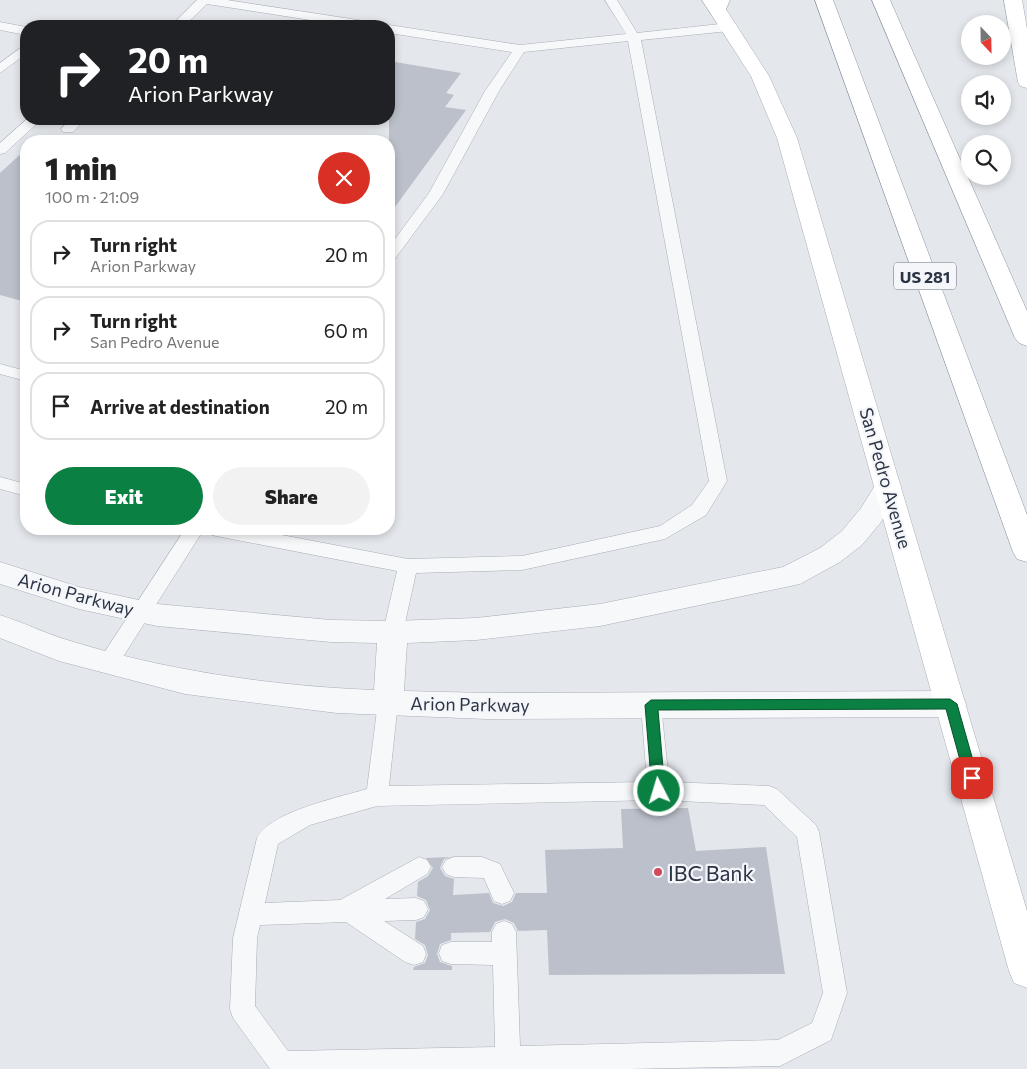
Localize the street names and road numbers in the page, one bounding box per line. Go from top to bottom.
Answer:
road number: US 281 [894,262,956,290]
street label: San Pedro Avenue [855,405,917,551]
street label: Arion Parkway [16,568,136,620]
street label: Arion Parkway [410,692,530,716]

